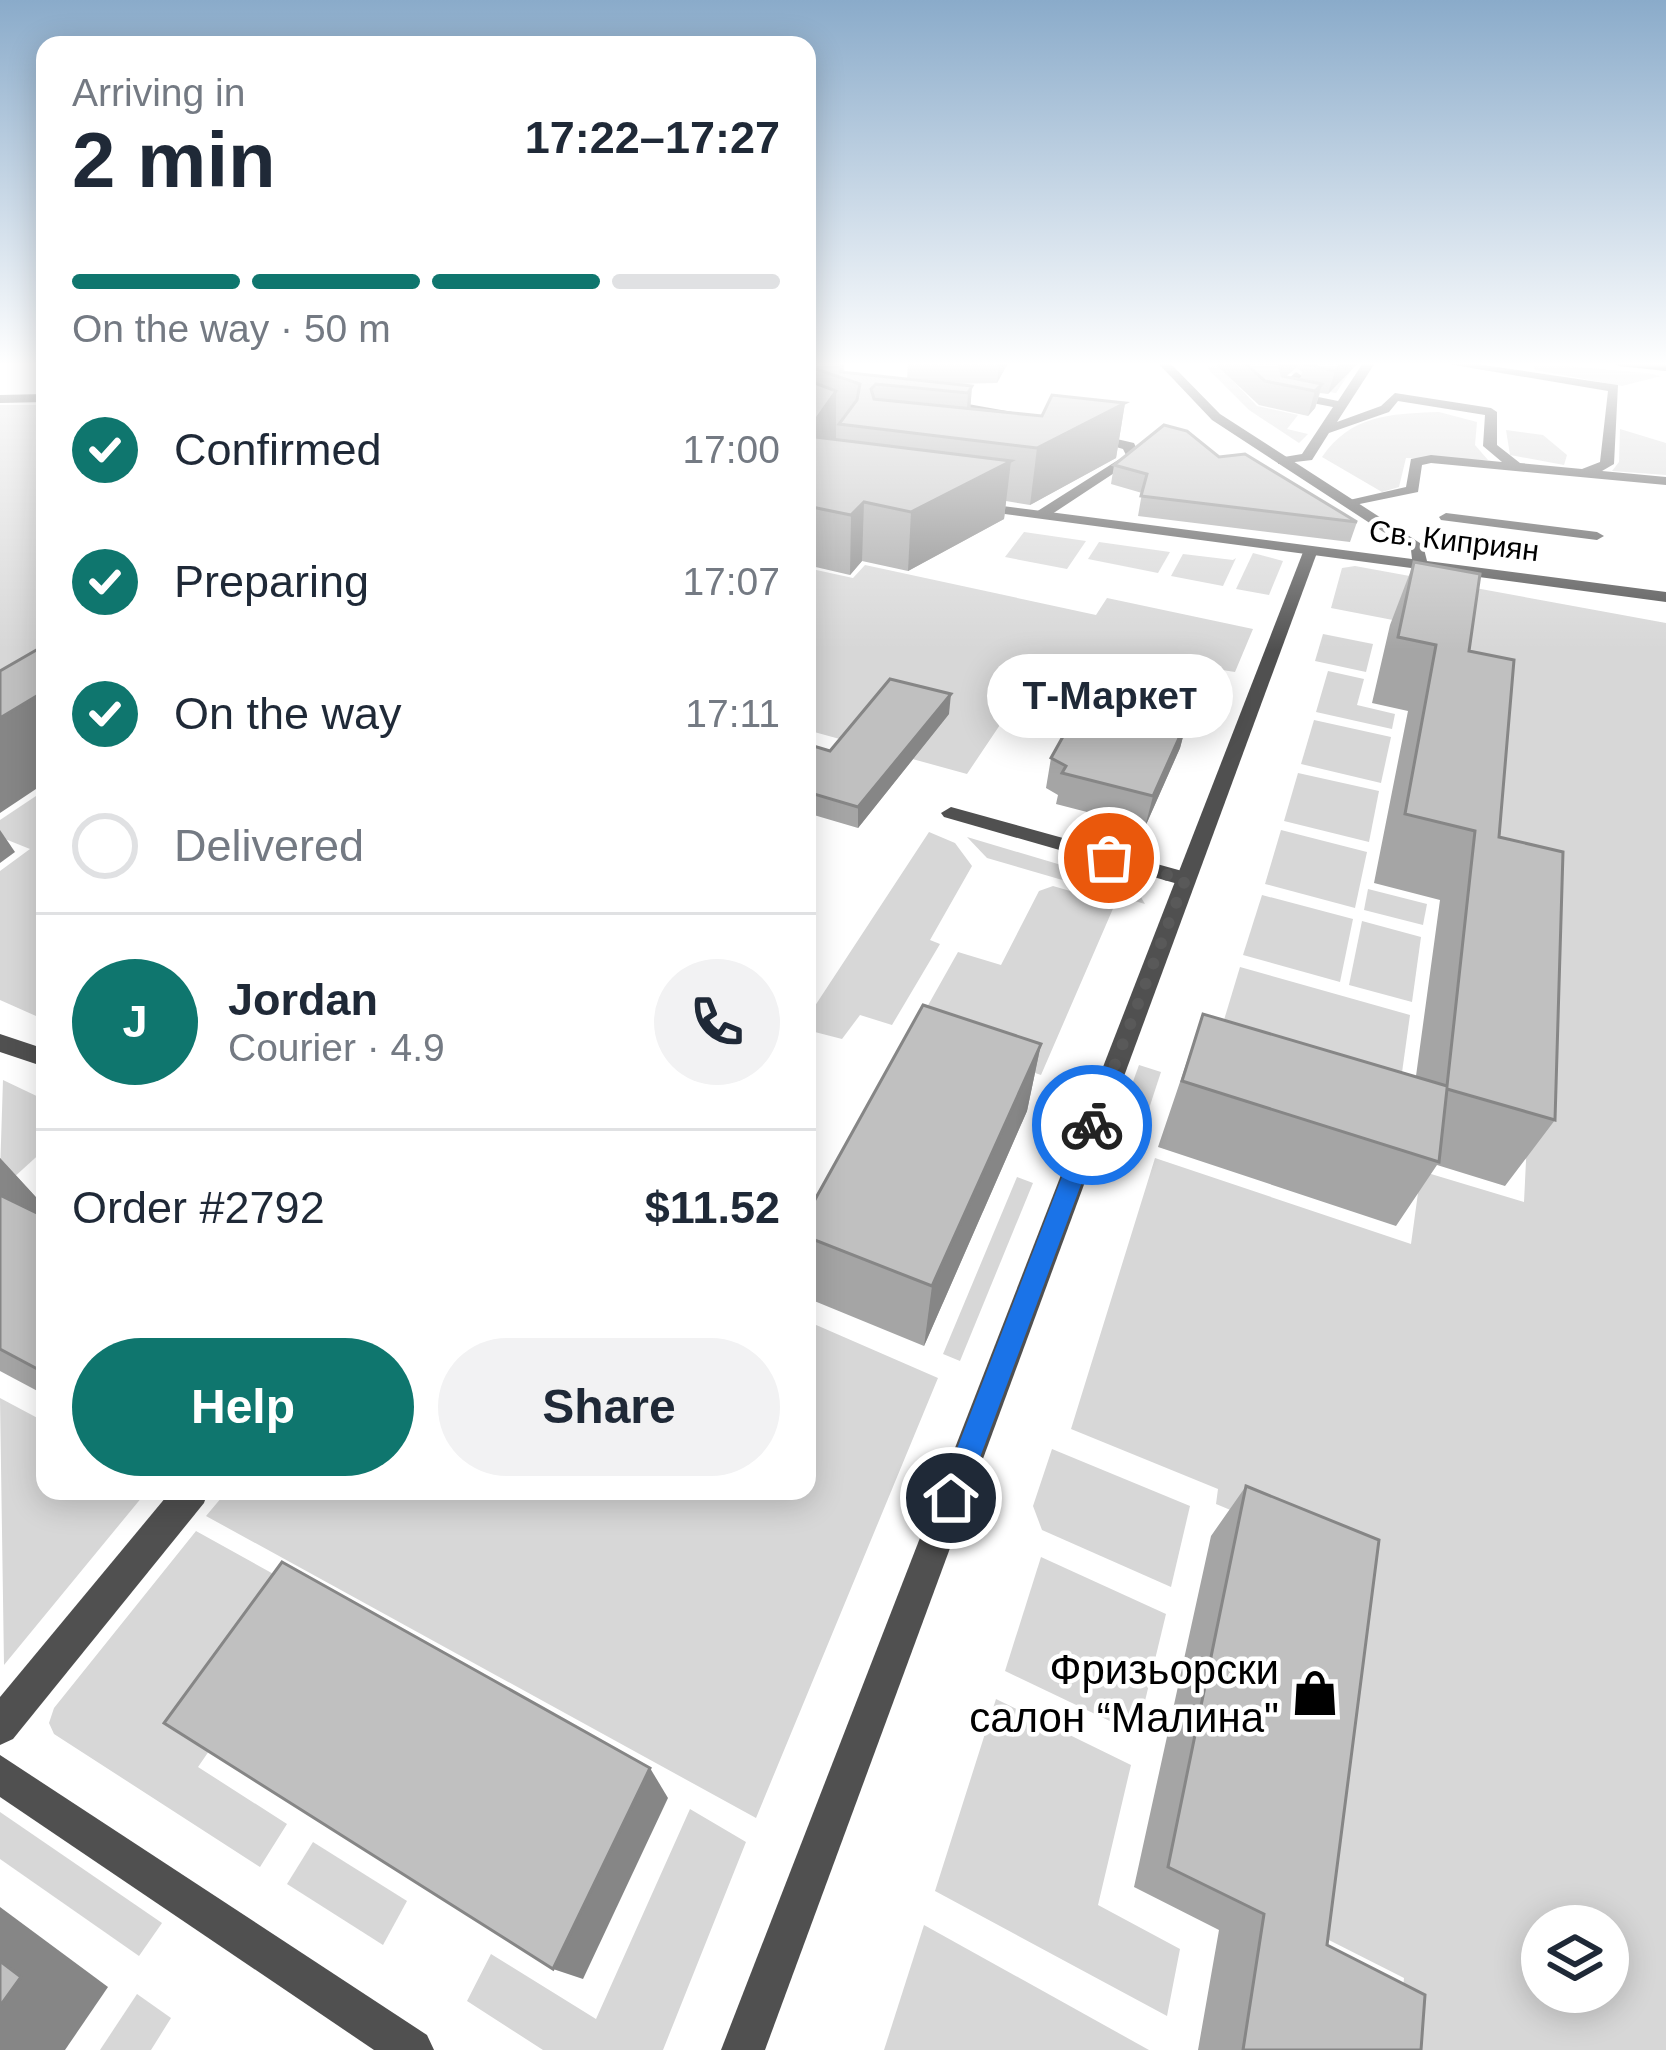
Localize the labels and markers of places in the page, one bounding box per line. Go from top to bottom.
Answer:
callout: Т-Маркет [986,654,1232,738]
pin [1058,807,1160,909]
pin [900,1447,1002,1549]
place label: Фризьорски салон “Малина" [969,1646,1279,1741]
shop icon: Фризьорски салон “Малина" [1290,1668,1340,1718]

